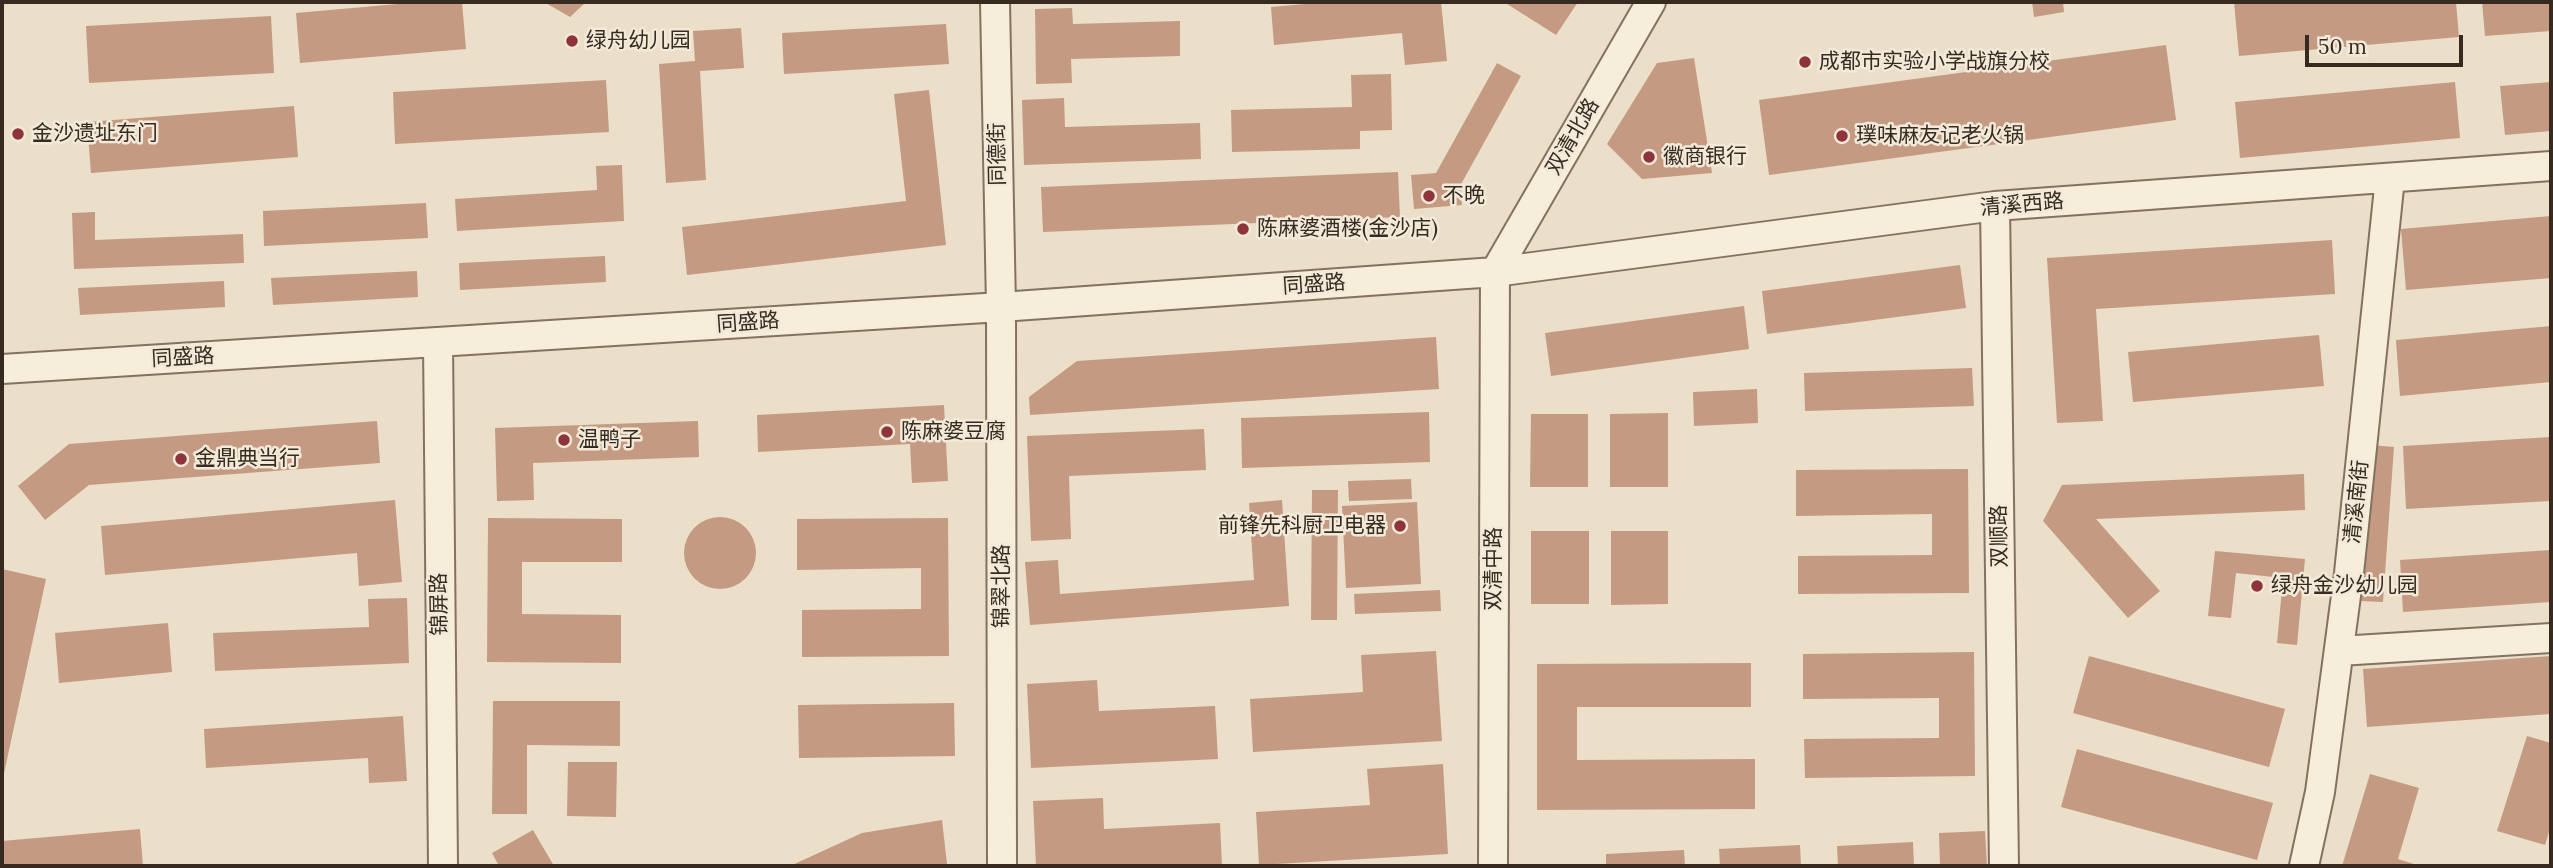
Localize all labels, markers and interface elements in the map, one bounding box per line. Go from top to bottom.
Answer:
scale bar [2308,21,2466,65]
place label: 绿舟幼儿园 [586,28,691,54]
marker: 绿舟幼儿园 [564,33,580,49]
text: 50 m [2318,33,2367,60]
place label: 成都市实验小学战旗分校 [1819,49,2050,75]
marker: 成都市实验小学战旗分校 [1797,54,1813,70]
street label: 双清北路 [1541,94,1605,180]
place label: 金沙遗址东门 [32,121,158,147]
street label: 同德街 [985,122,1011,186]
place label: 璞味麻友记老火锅 [1856,123,2024,149]
marker: 金沙遗址东门 [10,126,26,142]
marker: 璞味麻友记老火锅 [1834,128,1850,144]
place label: 徽商银行 [1663,144,1747,170]
marker: 徽商银行 [1641,149,1657,165]
place label: 不晚 [1443,183,1485,209]
marker: 不晚 [1421,188,1437,204]
street label: 清溪西路 [1979,189,2065,221]
place label: 陈麻婆酒楼(金沙店) [1257,216,1438,242]
marker: 陈麻婆酒楼(金沙店) [1235,221,1251,237]
street label: 同盛路 [1282,270,1346,300]
street label: 同盛路 [716,308,780,338]
street label: 同盛路 [151,344,215,372]
place label: 陈麻婆豆腐 [901,419,1006,445]
marker: 陈麻婆豆腐 [879,424,895,440]
place label: 温鸭子 [578,427,641,453]
marker: 温鸭子 [556,432,572,448]
place label: 金鼎典当行 [195,446,300,472]
marker: 金鼎典当行 [173,451,189,467]
street label: 清溪南街 [2340,459,2374,545]
street label: 双顺路 [1987,504,2013,568]
place label: 前锋先科厨卫电器 [1218,513,1386,539]
marker: 前锋先科厨卫电器 [1392,518,1408,534]
street label: 双清中路 [1481,527,1507,611]
street label: 锦翠北路 [989,544,1015,628]
street label: 锦屏路 [427,572,453,636]
place label: 绿舟金沙幼儿园 [2271,573,2418,599]
marker: 绿舟金沙幼儿园 [2249,578,2265,594]

